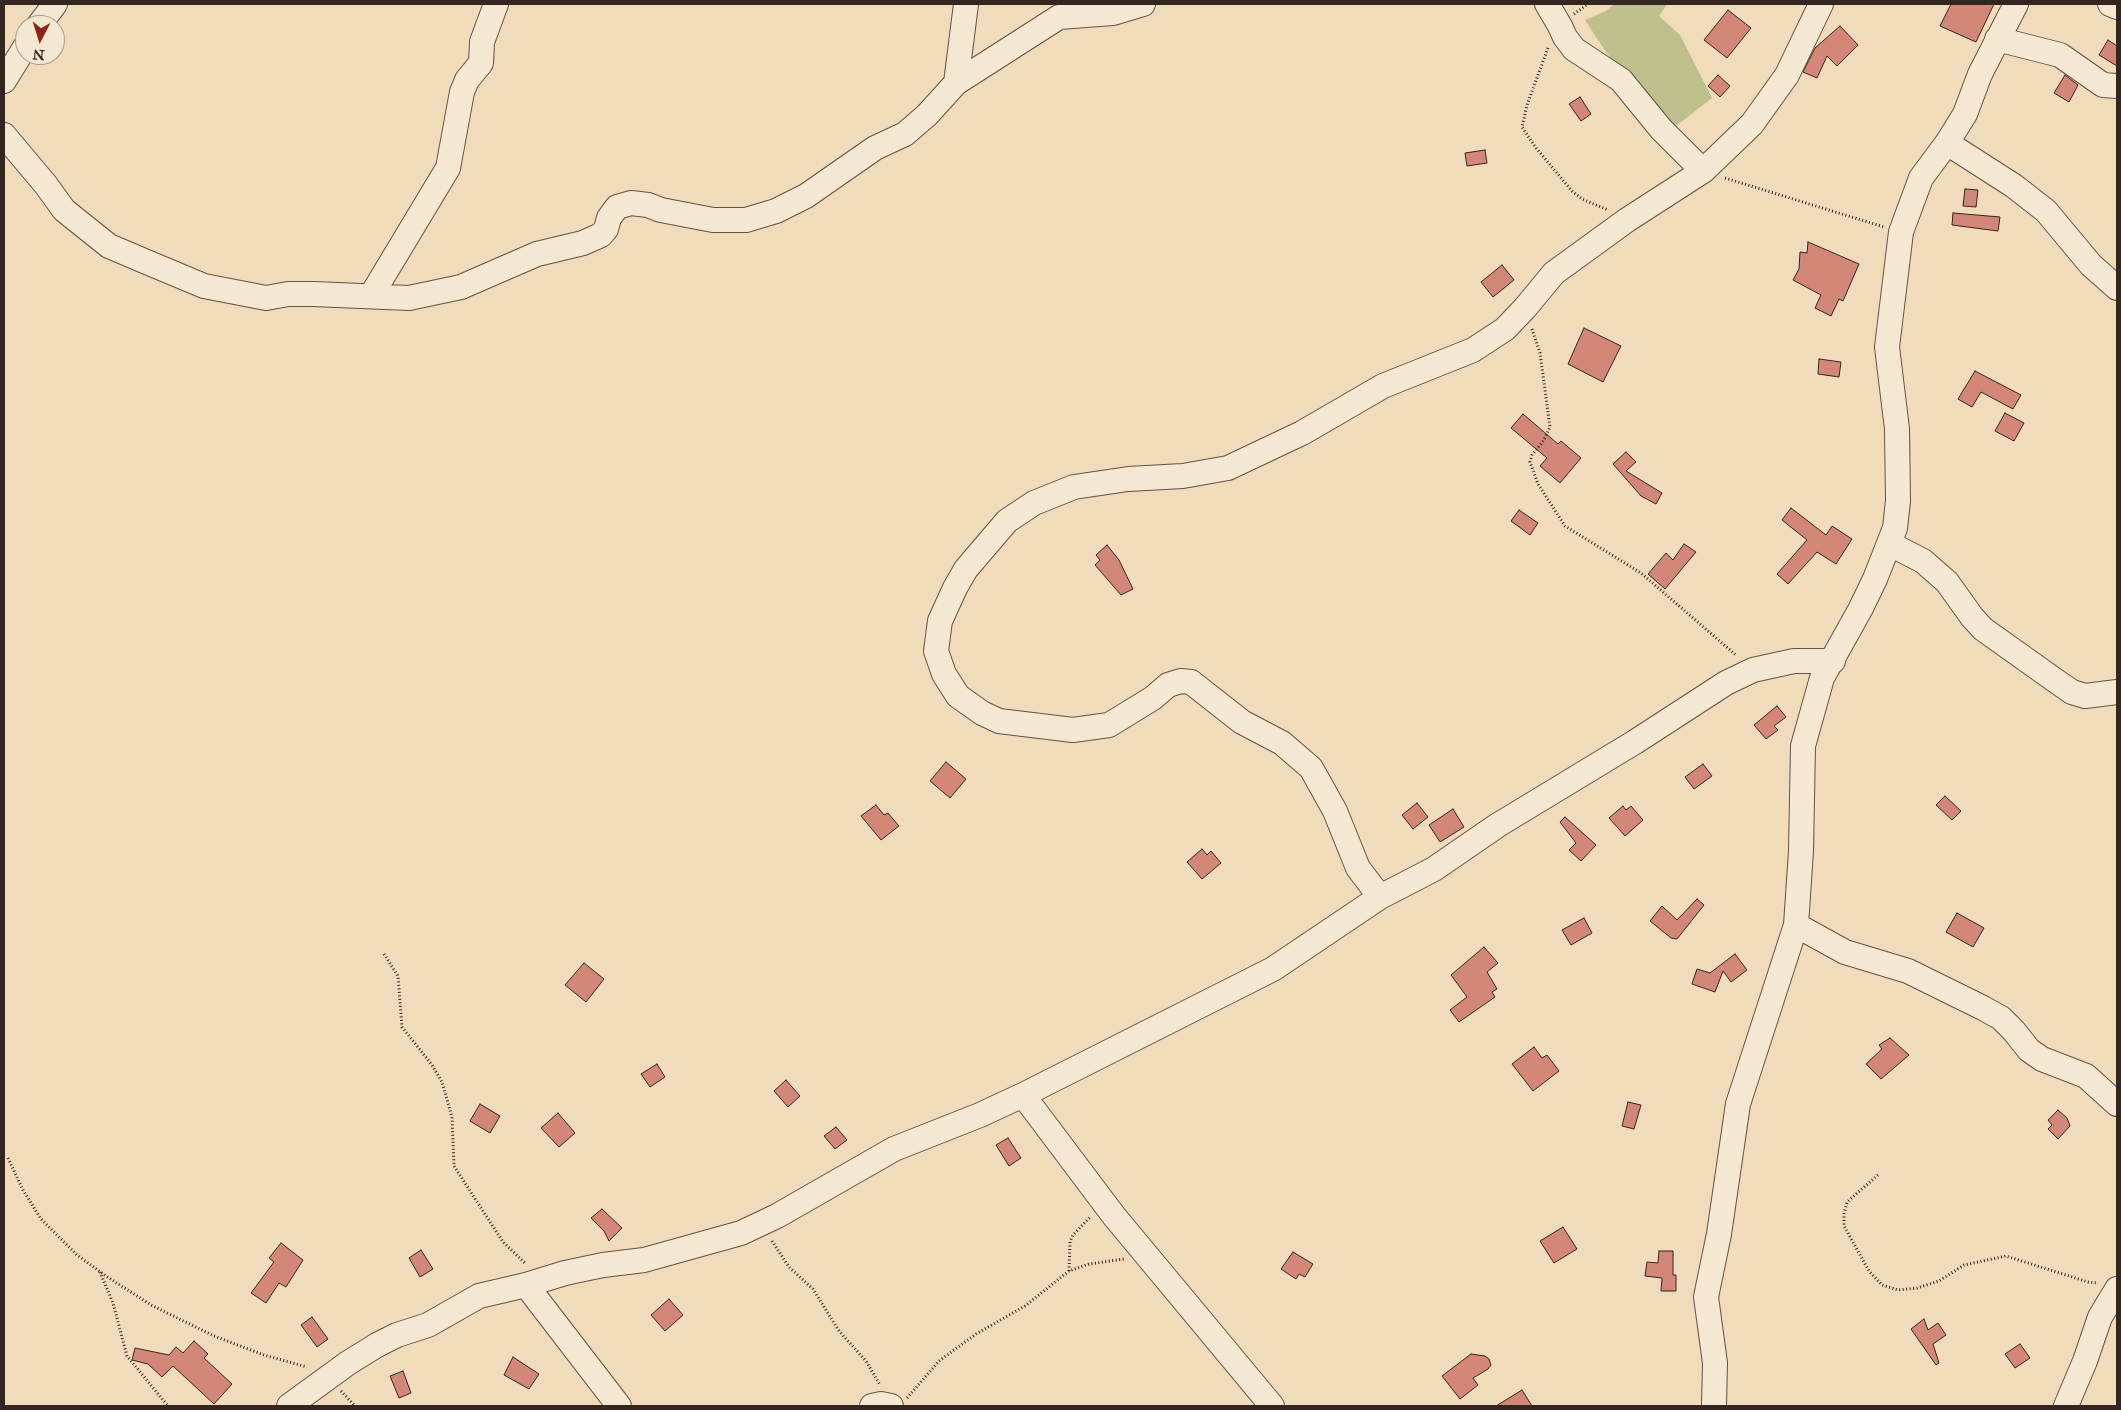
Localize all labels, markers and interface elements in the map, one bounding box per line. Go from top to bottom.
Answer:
north arrow [15,15,65,65]
text: N [32,45,45,63]

